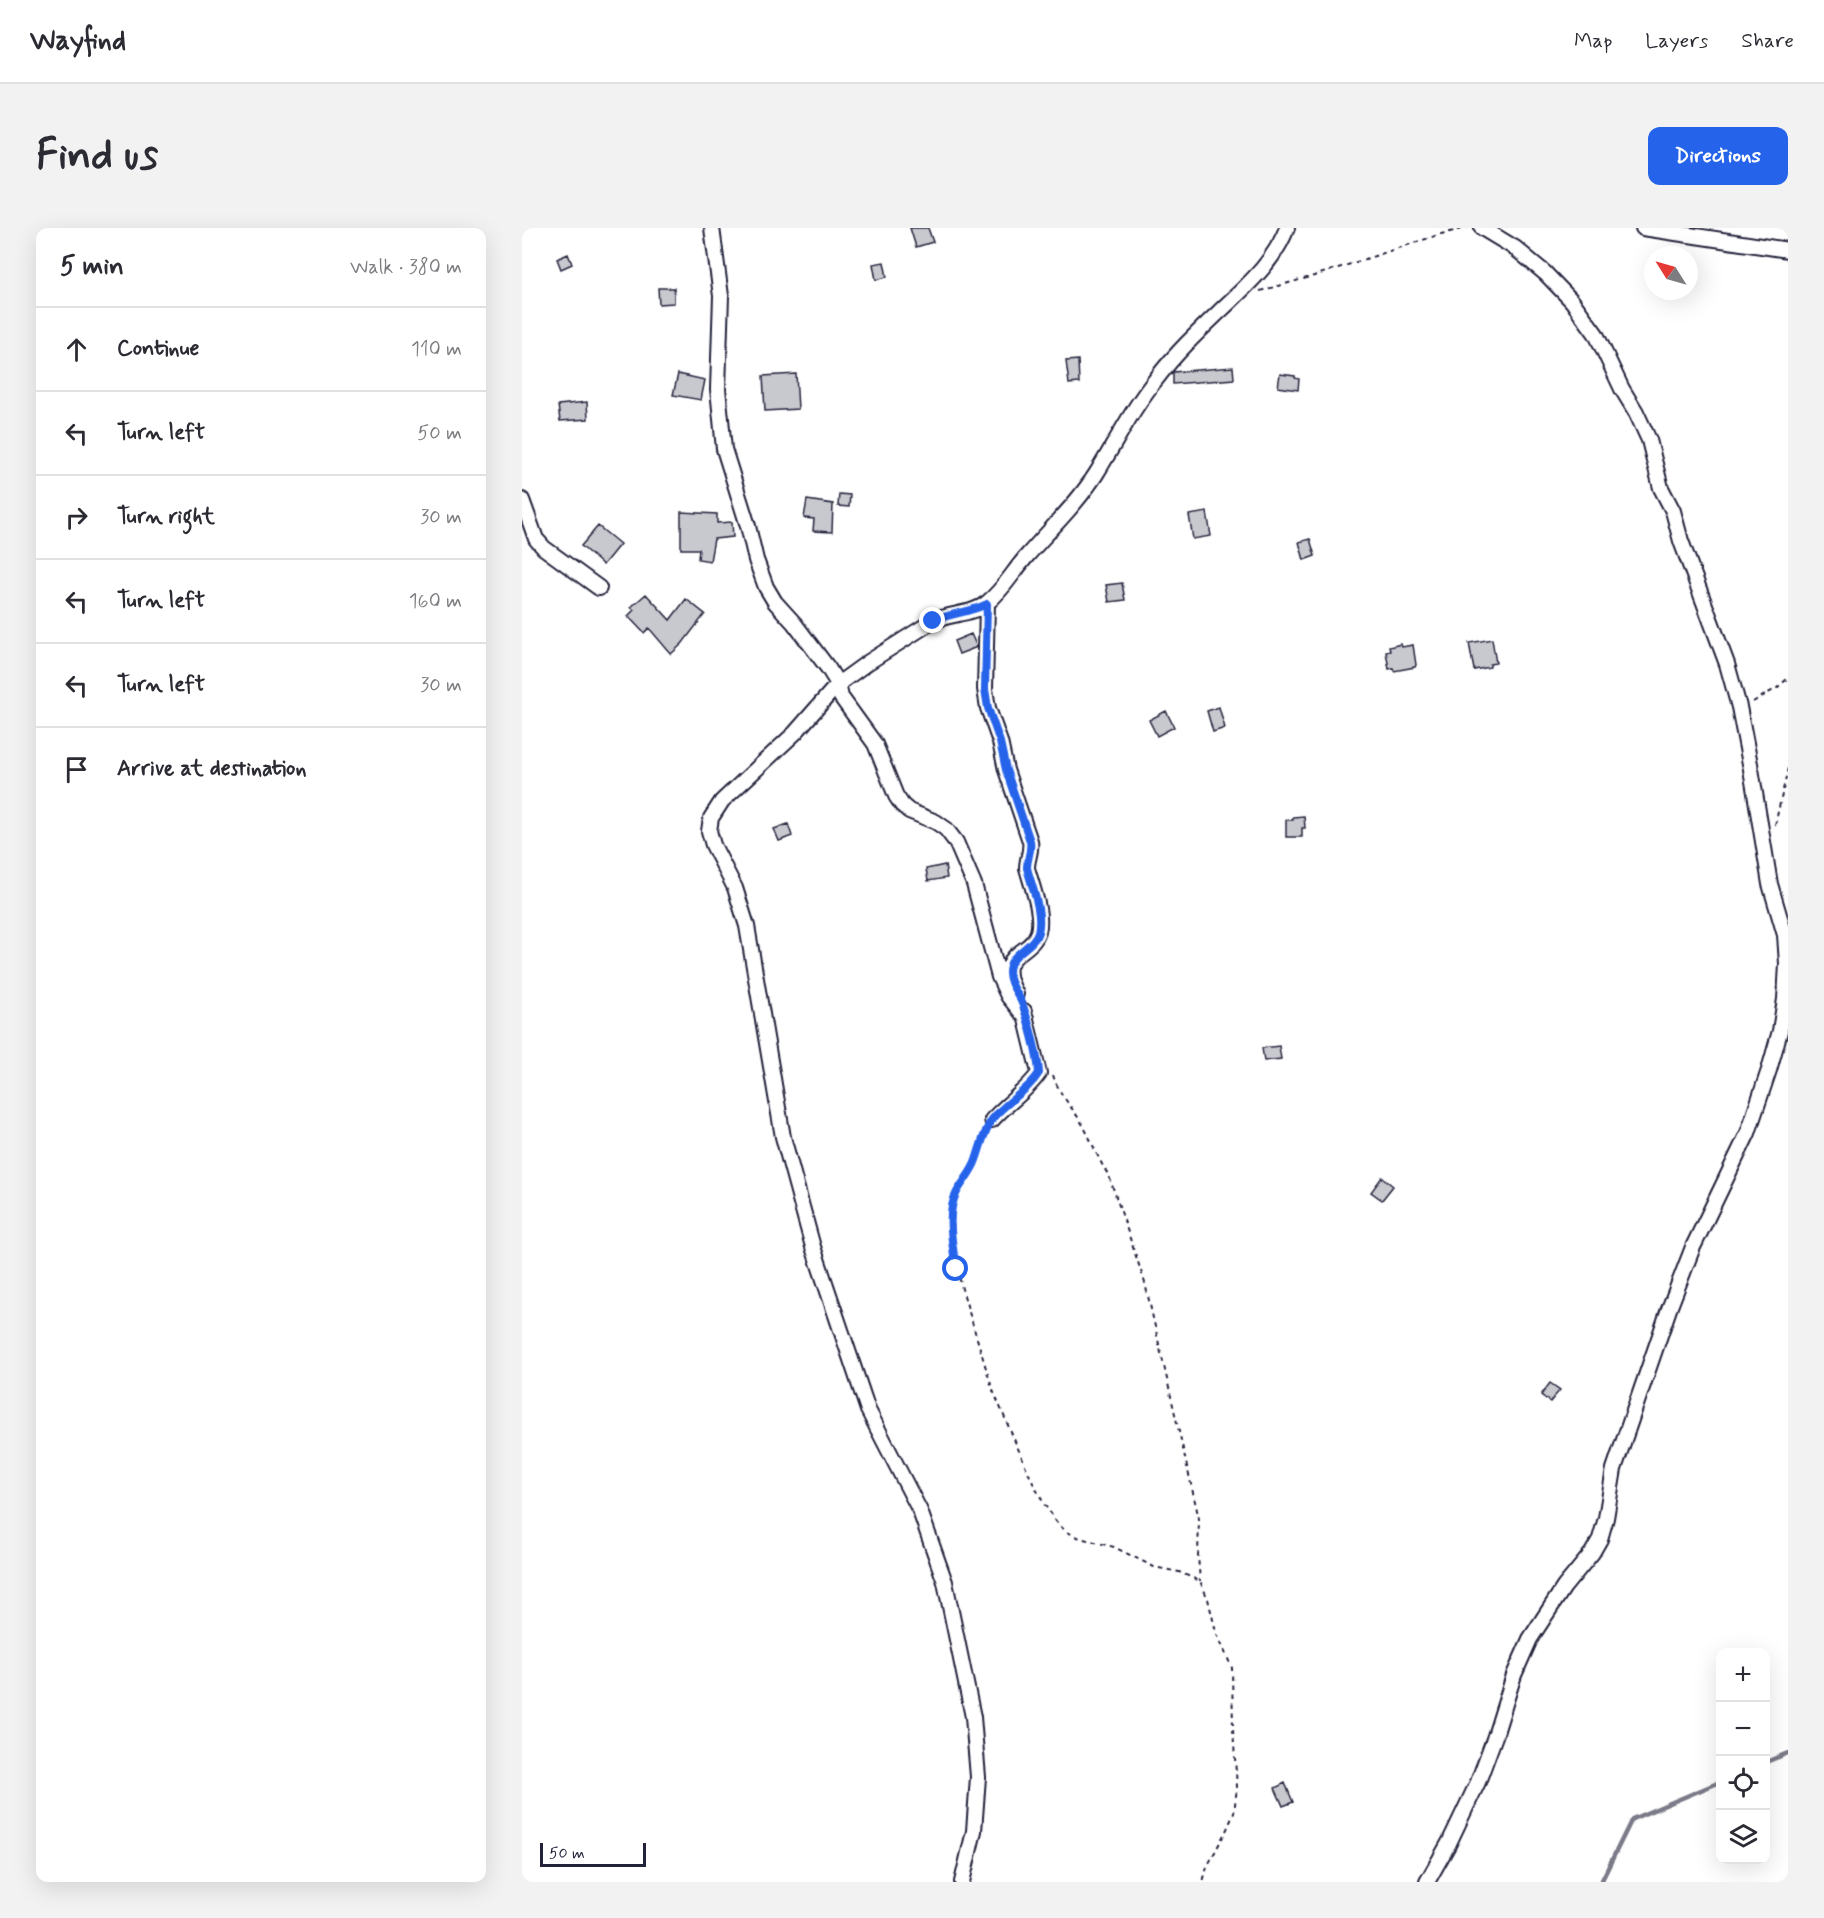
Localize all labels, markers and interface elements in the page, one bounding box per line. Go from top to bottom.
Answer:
text: Wayfind [30,23,126,60]
text: Map [1574,27,1612,55]
text: Layers [1645,27,1708,55]
text: Share [1741,27,1794,55]
button: Directions [1648,127,1788,185]
text: Find us [36,129,158,184]
north arrow [1644,246,1698,300]
text: 5 min [60,250,124,284]
text: Walk · 380 m [350,254,462,281]
icon: ahead [60,333,93,366]
text: Continue [117,335,199,363]
text: 110 m [411,336,462,363]
icon: left [60,417,93,450]
text: Turn left [117,419,205,447]
text: 50 m [417,420,462,447]
icon: right [60,501,93,534]
text: Turn right [117,503,215,531]
text: 30 m [420,504,462,531]
icon: left [60,585,93,618]
text: Turn left [117,587,205,615]
text: 160 m [409,588,462,615]
route end [919,607,945,633]
icon: left [60,669,93,702]
text: Turn left [117,671,205,699]
text: 30 m [420,672,462,699]
icon: arrive [60,753,93,786]
text: Arrive at destination [117,755,307,783]
route start [942,1255,968,1281]
map controls [1716,1648,1770,1864]
button: + [1716,1648,1770,1702]
button: − [1716,1702,1770,1756]
button: locate [1716,1756,1770,1810]
button: layers [1716,1810,1770,1864]
scale bar [540,1840,646,1868]
text: 50 m [549,1843,585,1864]

